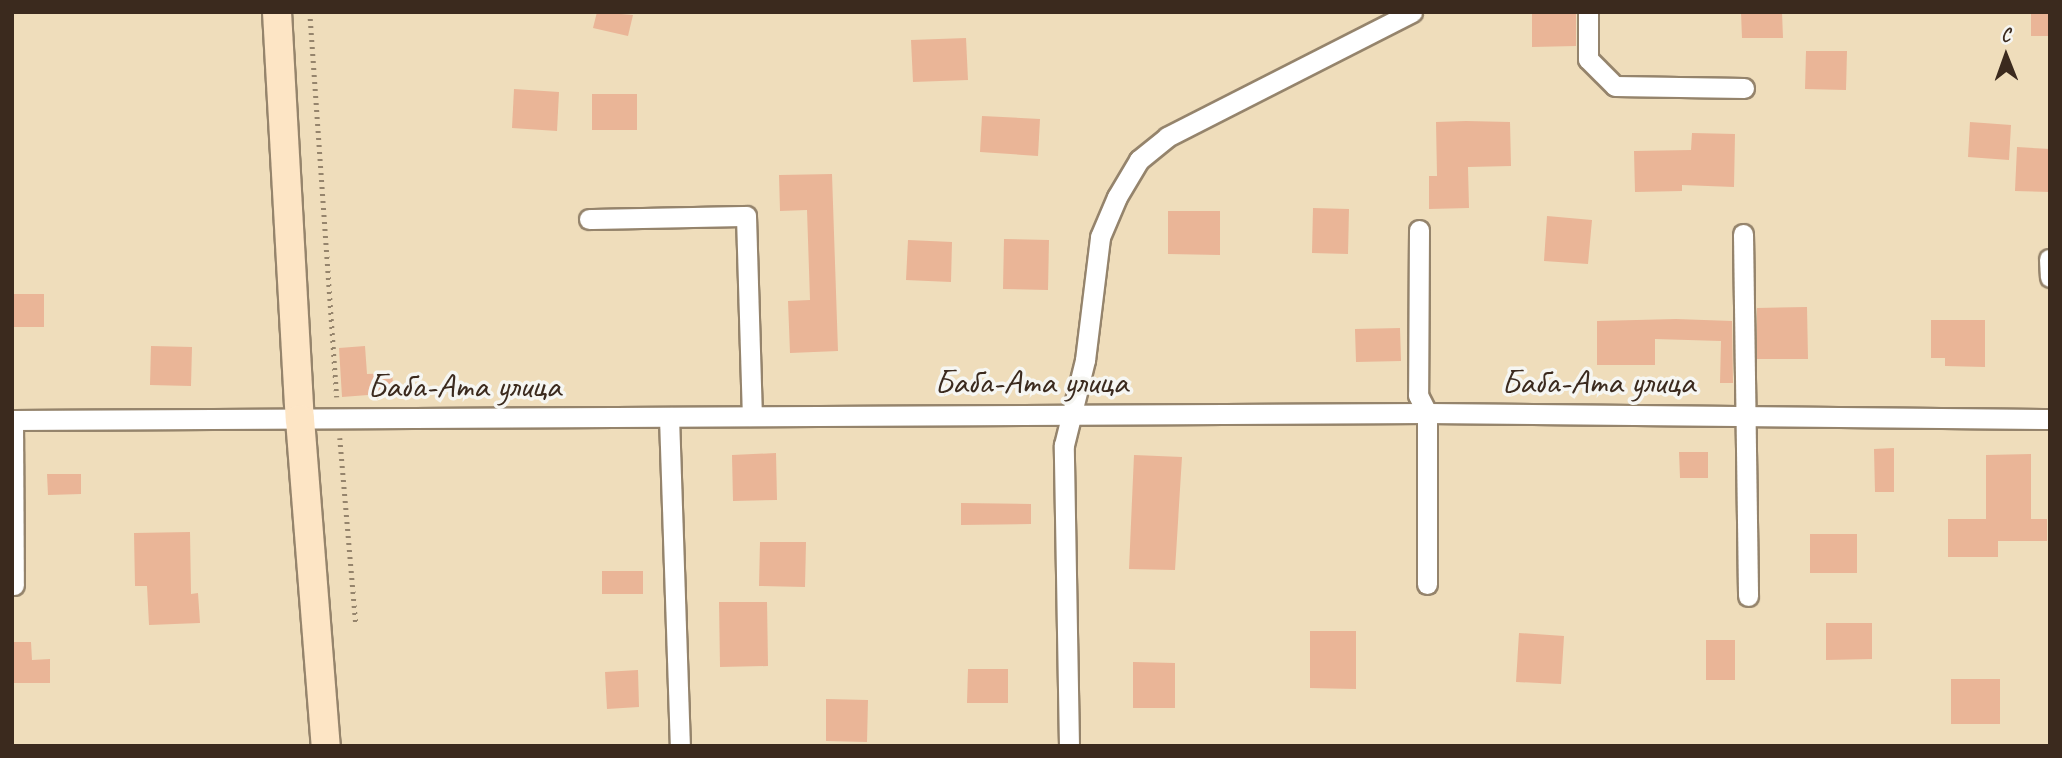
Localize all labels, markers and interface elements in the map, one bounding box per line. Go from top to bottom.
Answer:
north arrow [1971,21,2041,91]
text: С [2001,23,2011,47]
street label: Баба-Ата улица [933,361,1129,403]
street label: Баба-Ата улица [1500,361,1696,403]
street label: Баба-Ата улица [366,365,562,407]

